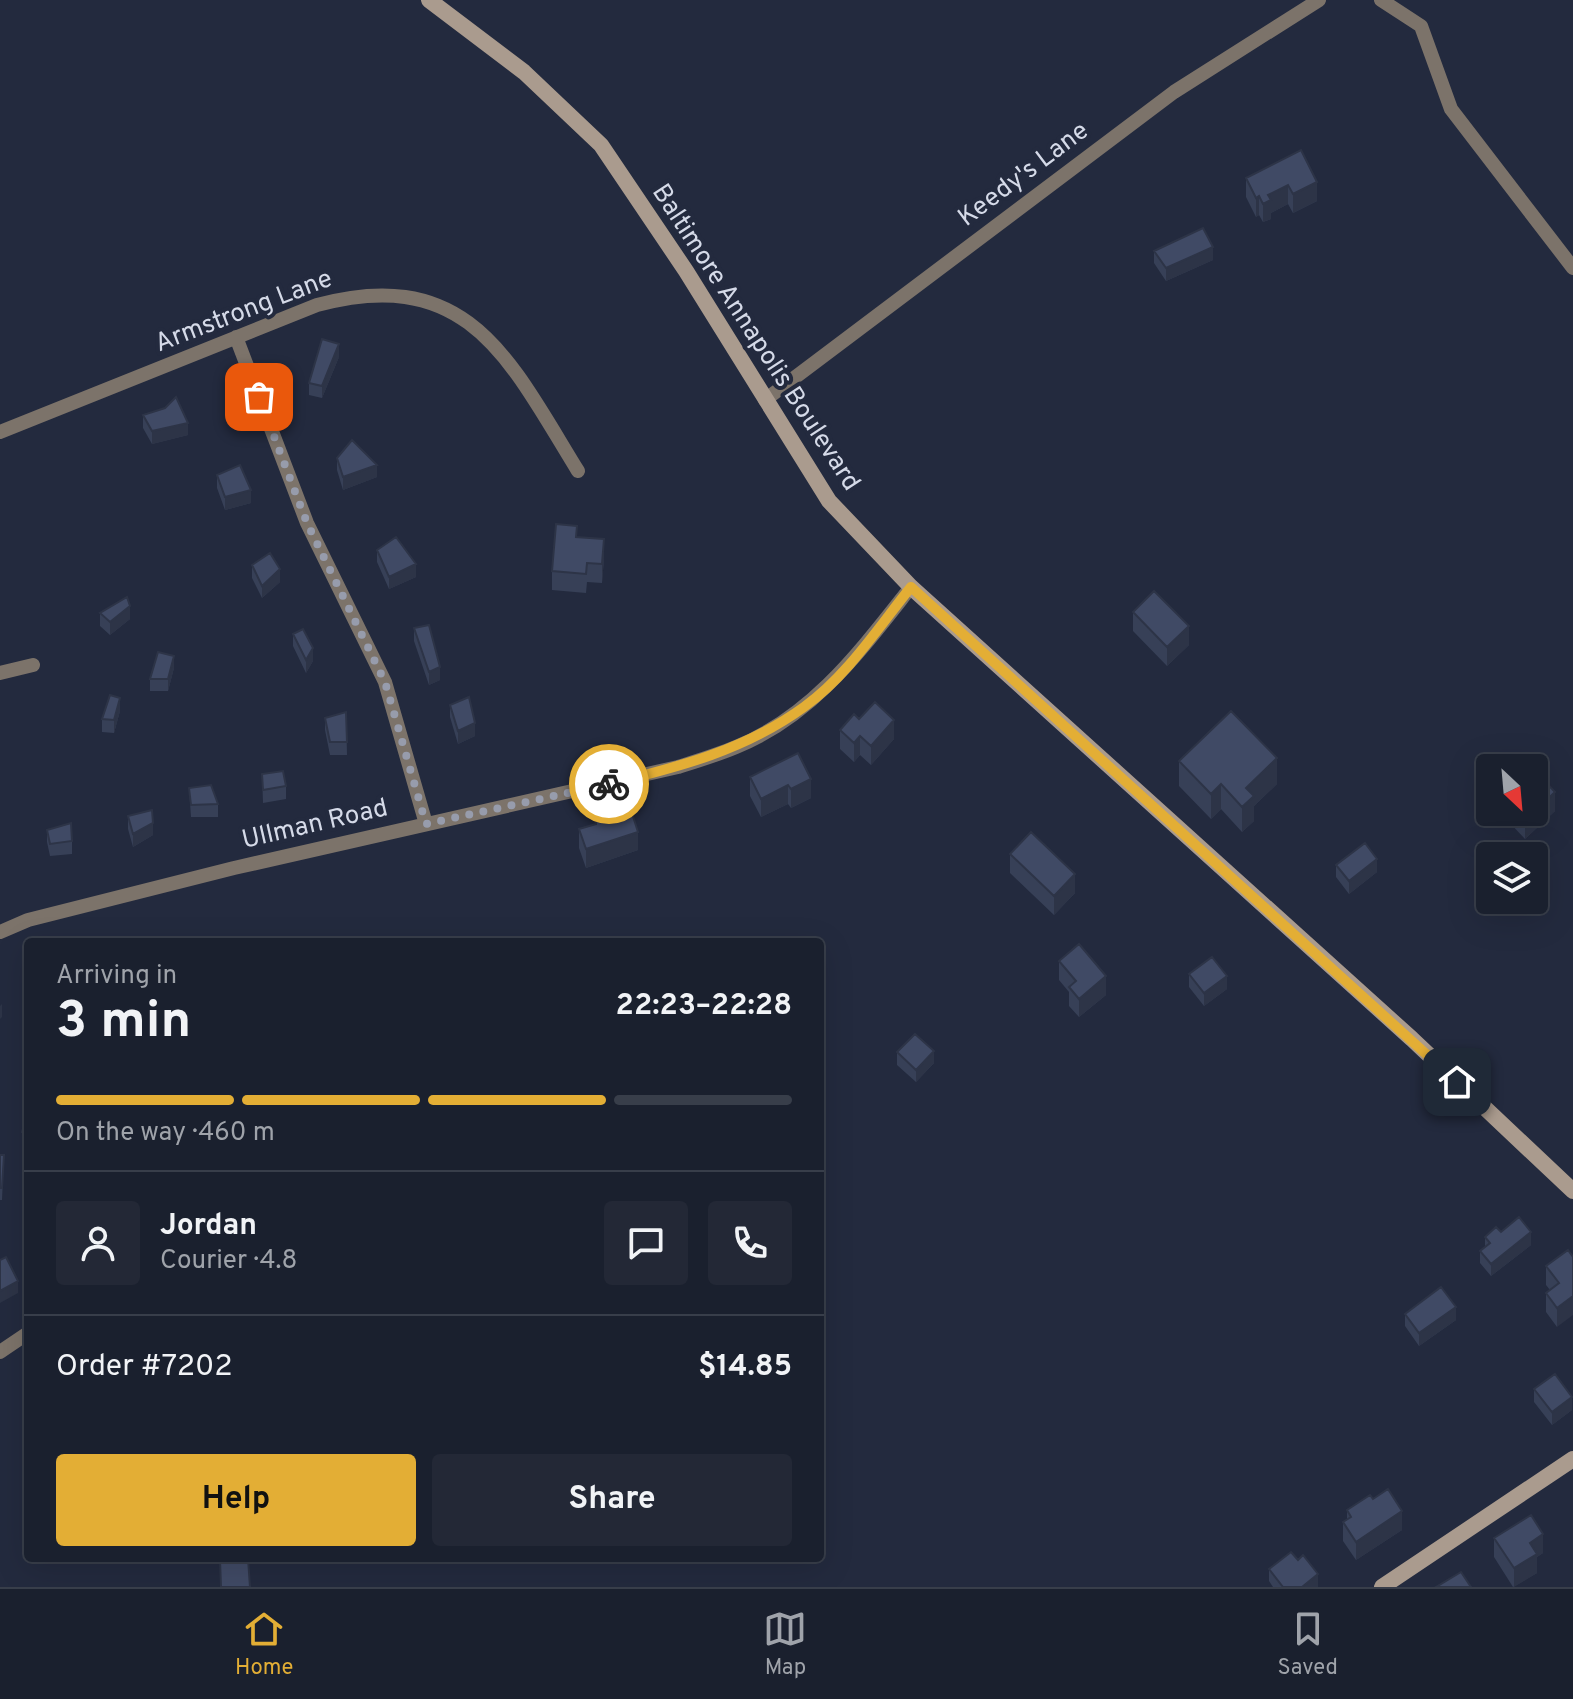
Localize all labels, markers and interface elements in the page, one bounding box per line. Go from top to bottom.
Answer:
street label: Keedy's Lane [952,115,1096,235]
street label: Baltimore Annapolis Boulevard [643,178,867,498]
street label: Armstrong Lane [151,263,337,361]
pin [225,363,293,431]
icon: bag [237,375,281,419]
courier [569,744,649,824]
north arrow [1476,754,1548,826]
map controls [1476,754,1548,914]
icon: bike [587,762,631,806]
street label: Ullman Road [239,792,391,858]
button: layers [1476,842,1548,914]
text: Arriving in [56,960,177,993]
text: 22:23–22:28 [616,988,792,1025]
text: 3 min [56,990,191,1056]
pin [1423,1048,1491,1116]
icon: home [1435,1060,1479,1104]
text: On the way · 460 m [56,1117,275,1150]
button: person [56,1201,140,1285]
button: chat [604,1201,688,1285]
button: phone [708,1201,792,1285]
text: Jordan [160,1208,257,1245]
text: Courier · 4.8 [160,1245,297,1278]
text: Order #7202 [56,1349,233,1386]
text: $14.85 [698,1349,792,1386]
button: Help [56,1454,416,1546]
button: Share [432,1454,792,1546]
tab: Home [235,1607,293,1682]
tab: Map [763,1607,807,1682]
tab: Saved [1278,1607,1338,1682]

